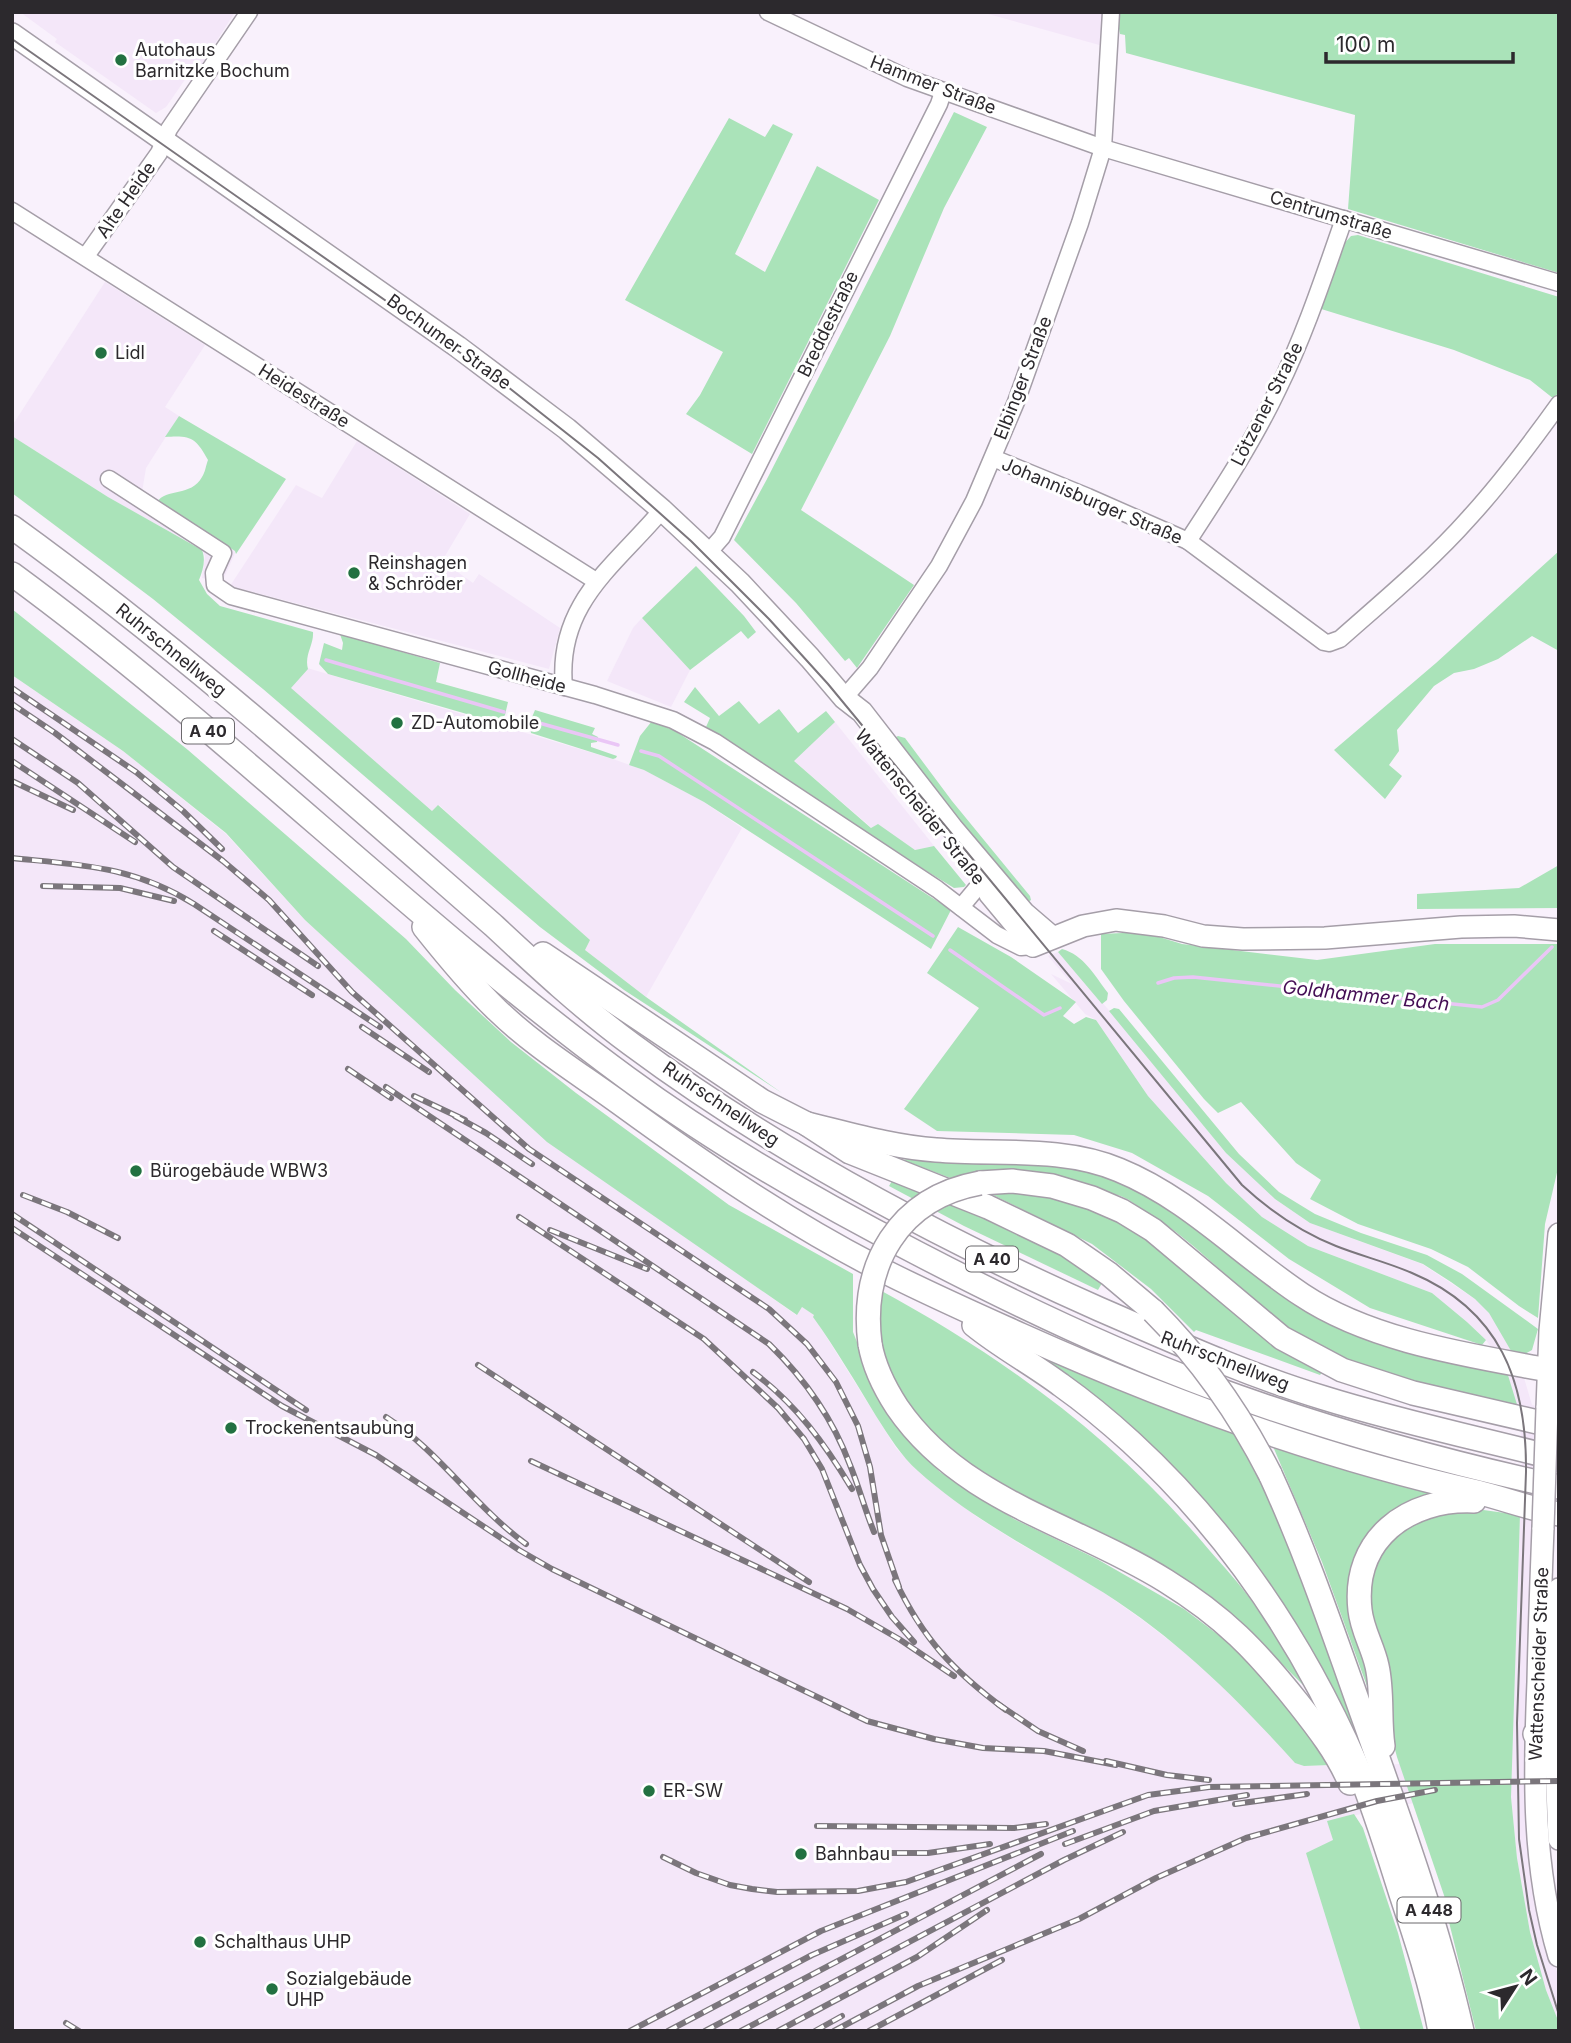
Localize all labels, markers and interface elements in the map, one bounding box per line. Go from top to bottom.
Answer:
scale bar [1326,21,1513,65]
text: 100 m [1336,32,1395,57]
place label: Autohaus Barnitzke Bochum [135,39,290,81]
street label: Hammer Straße [867,51,999,118]
marker: Autohaus Barnitzke Bochum [113,52,129,68]
street label: Alte Heide [92,158,159,242]
street label: Centrumstraße [1267,186,1395,243]
street label: Breddestraße [793,267,862,380]
street label: Bochumer Straße [383,290,515,394]
street label: Elbinger Straße [989,313,1056,442]
street label: Lötzener Straße [1226,338,1307,469]
place label: Lidl [115,342,145,363]
marker: Lidl [93,345,109,361]
street label: Heidestraße [255,359,354,432]
street label: Johannisburger Straße [999,453,1186,548]
place label: Reinshagen & Schröder [368,552,467,594]
marker: Reinshagen & Schröder [346,565,362,581]
street label: Ruhrschnellweg [112,599,231,701]
street label: Gollheide [486,656,568,697]
place label: ZD-Automobile [411,712,539,733]
marker: ZD-Automobile [389,715,405,731]
road number: A 40 [182,718,234,744]
street label: Wattenscheider Straße [851,725,990,889]
water label: Goldhammer Bach [1281,975,1451,1016]
street label: Ruhrschnellweg [659,1057,783,1150]
place label: Bürogebäude WBW3 [150,1160,328,1181]
marker: Bürogebäude WBW3 [128,1163,144,1179]
road number: A 40 [966,1246,1018,1272]
street label: Ruhrschnellweg [1158,1326,1292,1395]
place label: Trockenentsaubung [245,1417,414,1438]
marker: Trockenentsaubung [223,1420,239,1436]
street label: Wattenscheider Straße [1525,1567,1552,1761]
place label: ER-SW [663,1780,723,1801]
marker: ER-SW [641,1783,657,1799]
place label: Bahnbau [815,1843,890,1864]
marker: Bahnbau [793,1846,809,1862]
road number: A 448 [1398,1898,1460,1922]
place label: Schalthaus UHP [214,1931,351,1952]
marker: Schalthaus UHP [192,1934,208,1950]
north arrow [1480,1952,1550,2022]
text: N [1515,1965,1542,1990]
place label: Sozialgebäude UHP [286,1968,412,2010]
marker: Sozialgebäude UHP [264,1981,280,1997]

